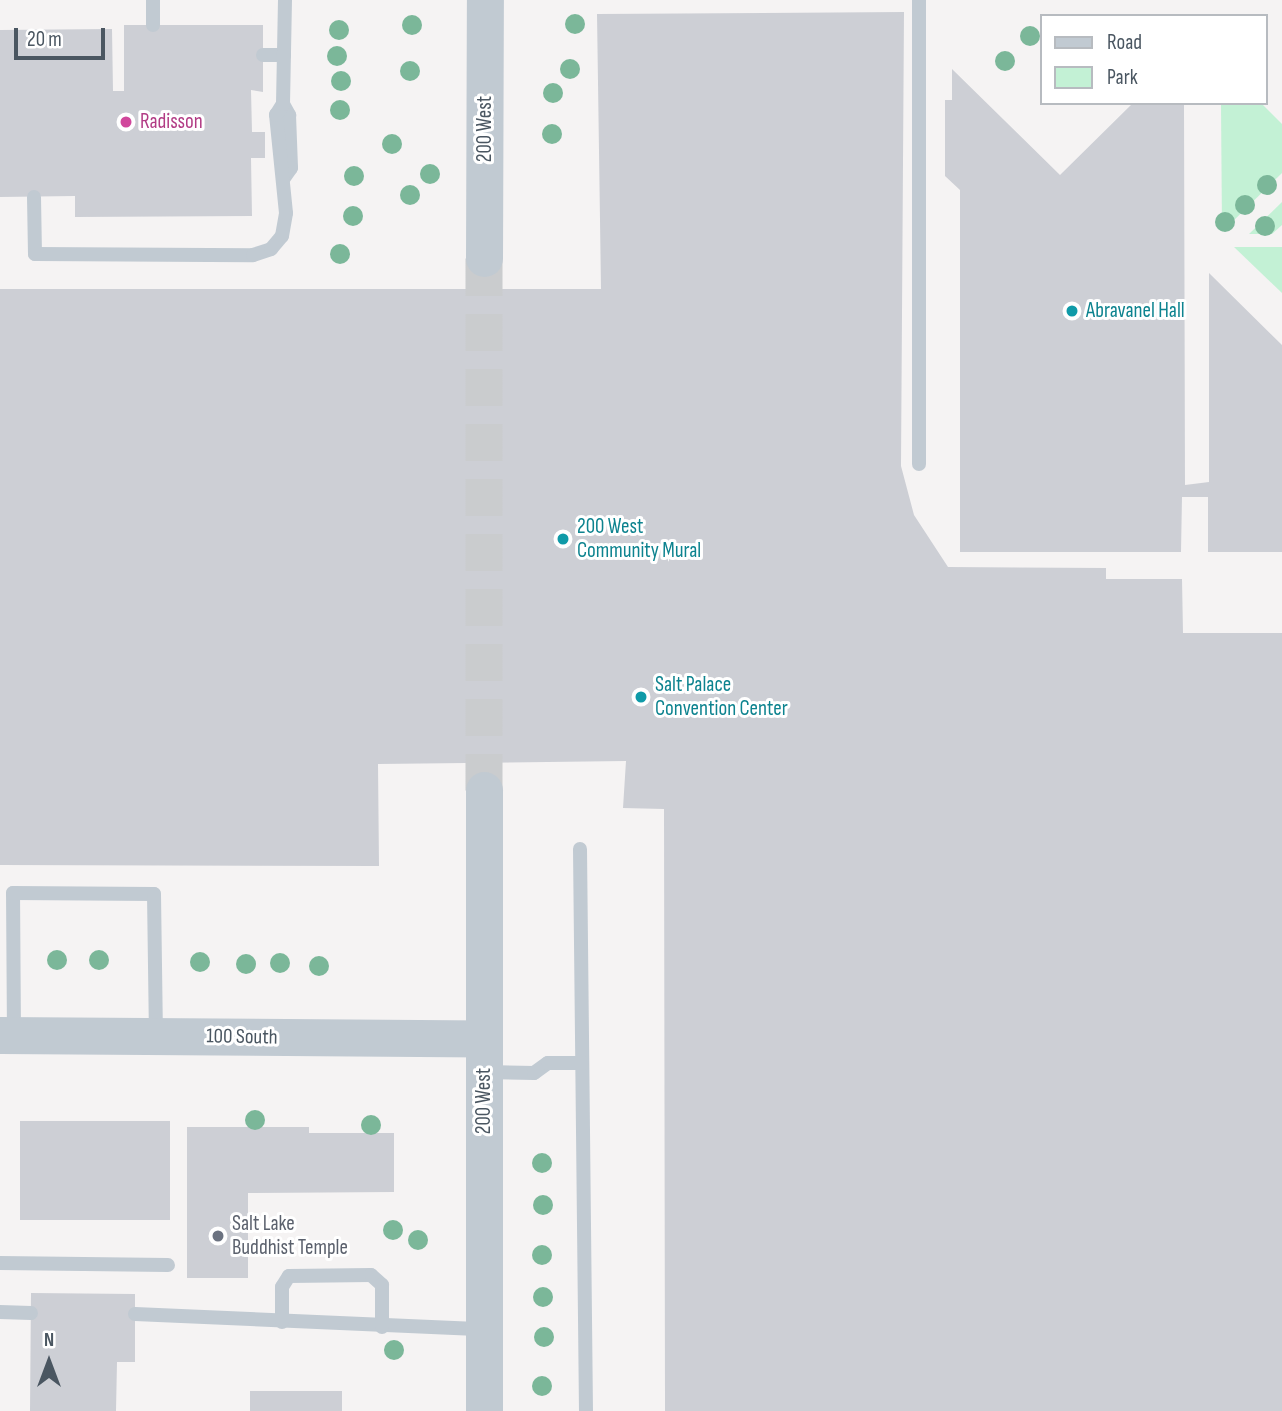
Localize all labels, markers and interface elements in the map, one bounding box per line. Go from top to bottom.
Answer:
scale bar [18,14,108,58]
legend [1040,14,1268,105]
text: 20 m [27,27,62,52]
text: Road [1107,30,1142,55]
text: Park [1107,65,1138,90]
street label: 200 West [472,96,498,162]
place label: Radisson [140,109,203,135]
marker: Radisson [118,114,134,130]
place label: Abravanel Hall [1086,298,1185,324]
marker: Abravanel Hall [1064,303,1080,319]
place label: 200 West Community Mural [577,514,701,564]
marker: 200 West Community Mural [555,531,571,547]
place label: Salt Palace Convention Center [655,672,788,722]
marker: Salt Palace Convention Center [633,689,649,705]
street label: 100 South [206,1024,278,1050]
street label: 200 West [471,1068,497,1134]
place label: Salt Lake Buddhist Temple [232,1211,348,1261]
marker: Salt Lake Buddhist Temple [210,1228,226,1244]
north arrow [14,1327,84,1397]
text: N [44,1329,54,1352]

